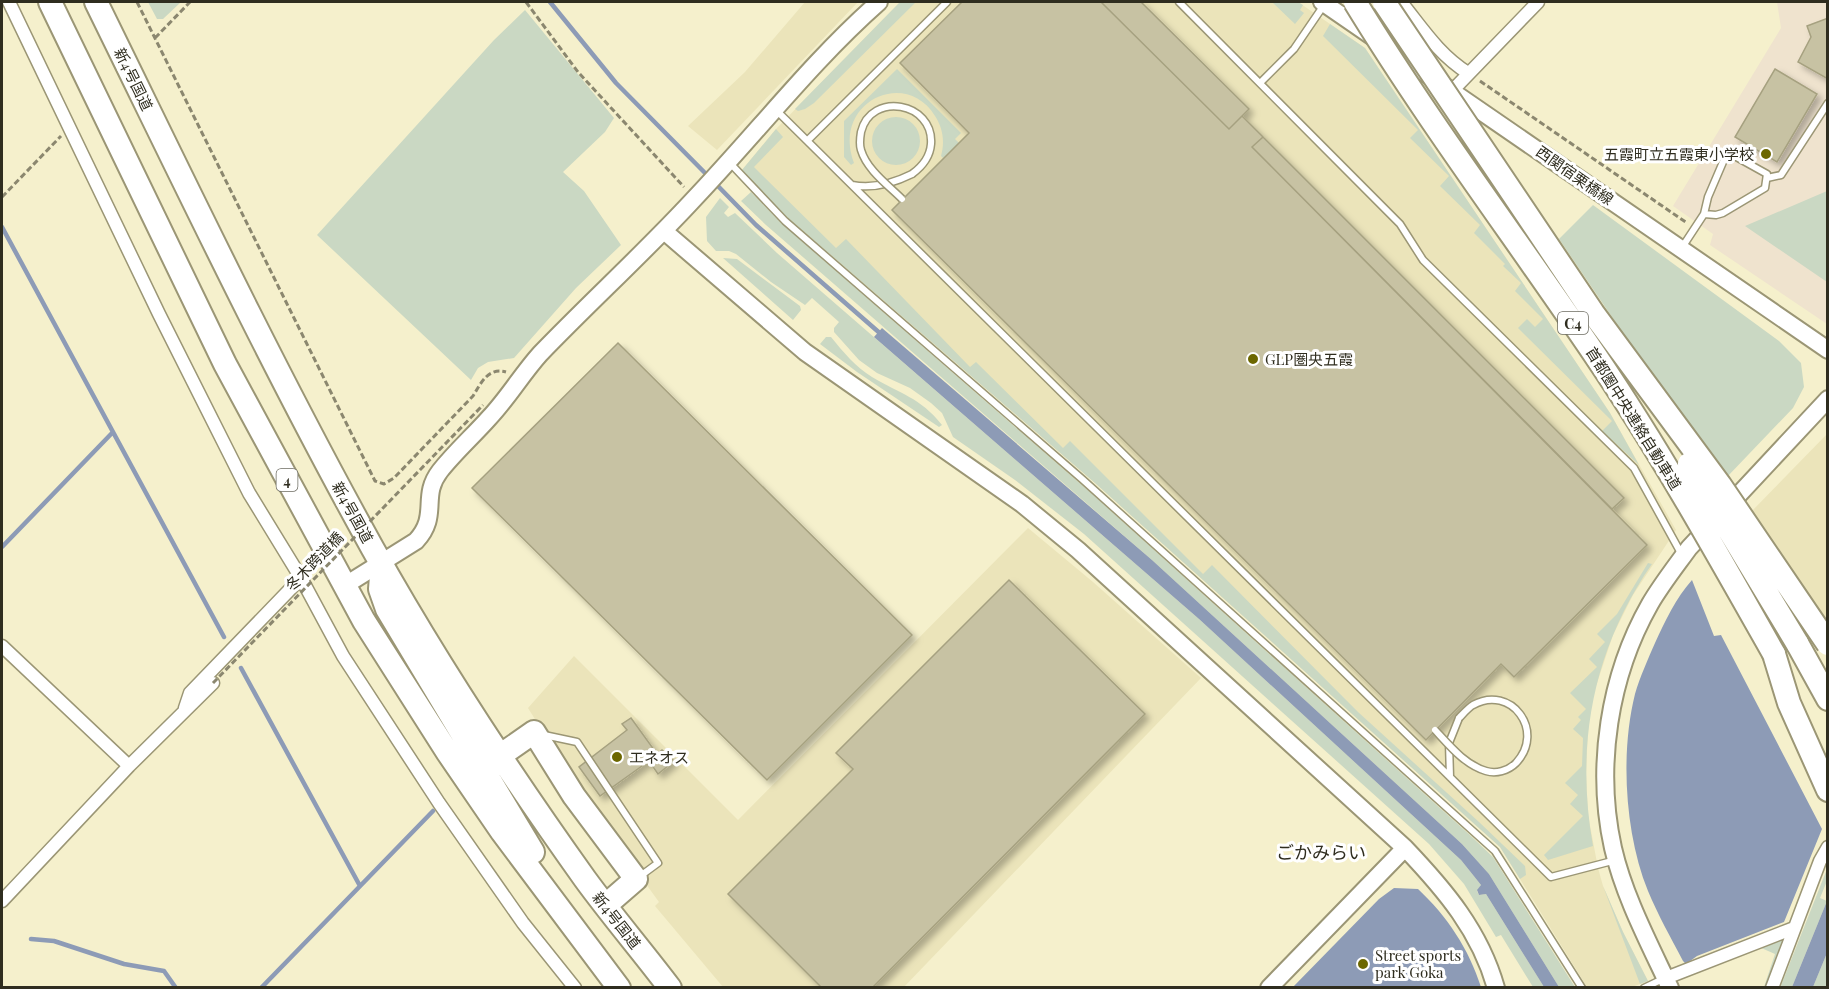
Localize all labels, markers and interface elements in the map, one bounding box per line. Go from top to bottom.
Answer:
street label: 新4号国道 [110,44,158,114]
street label: 西関宿栗橋線 [1532,141,1618,209]
place label: 五霞町立五霞東小学校 [1604,144,1754,164]
marker: 五霞町立五霞東小学校 [1759,147,1773,161]
road number: C4 [1558,312,1588,334]
street label: 首都圏中央連絡自動車道 [1582,343,1686,493]
place label: GLP圏央五霞 [1265,349,1353,369]
marker: GLP圏央五霞 [1246,352,1260,366]
road number: 4 [276,469,298,491]
street label: 新4号国道 [328,478,378,546]
street label: 冬木跨道橋 [281,527,347,595]
place label: エネオス [629,747,689,767]
marker: エネオス [610,750,624,764]
district label: ごかみらい [1276,840,1366,864]
street label: 新4号国道 [588,887,646,953]
place label: Street sports park Goka [1375,945,1461,982]
marker: Street sports park Goka [1356,957,1370,971]

